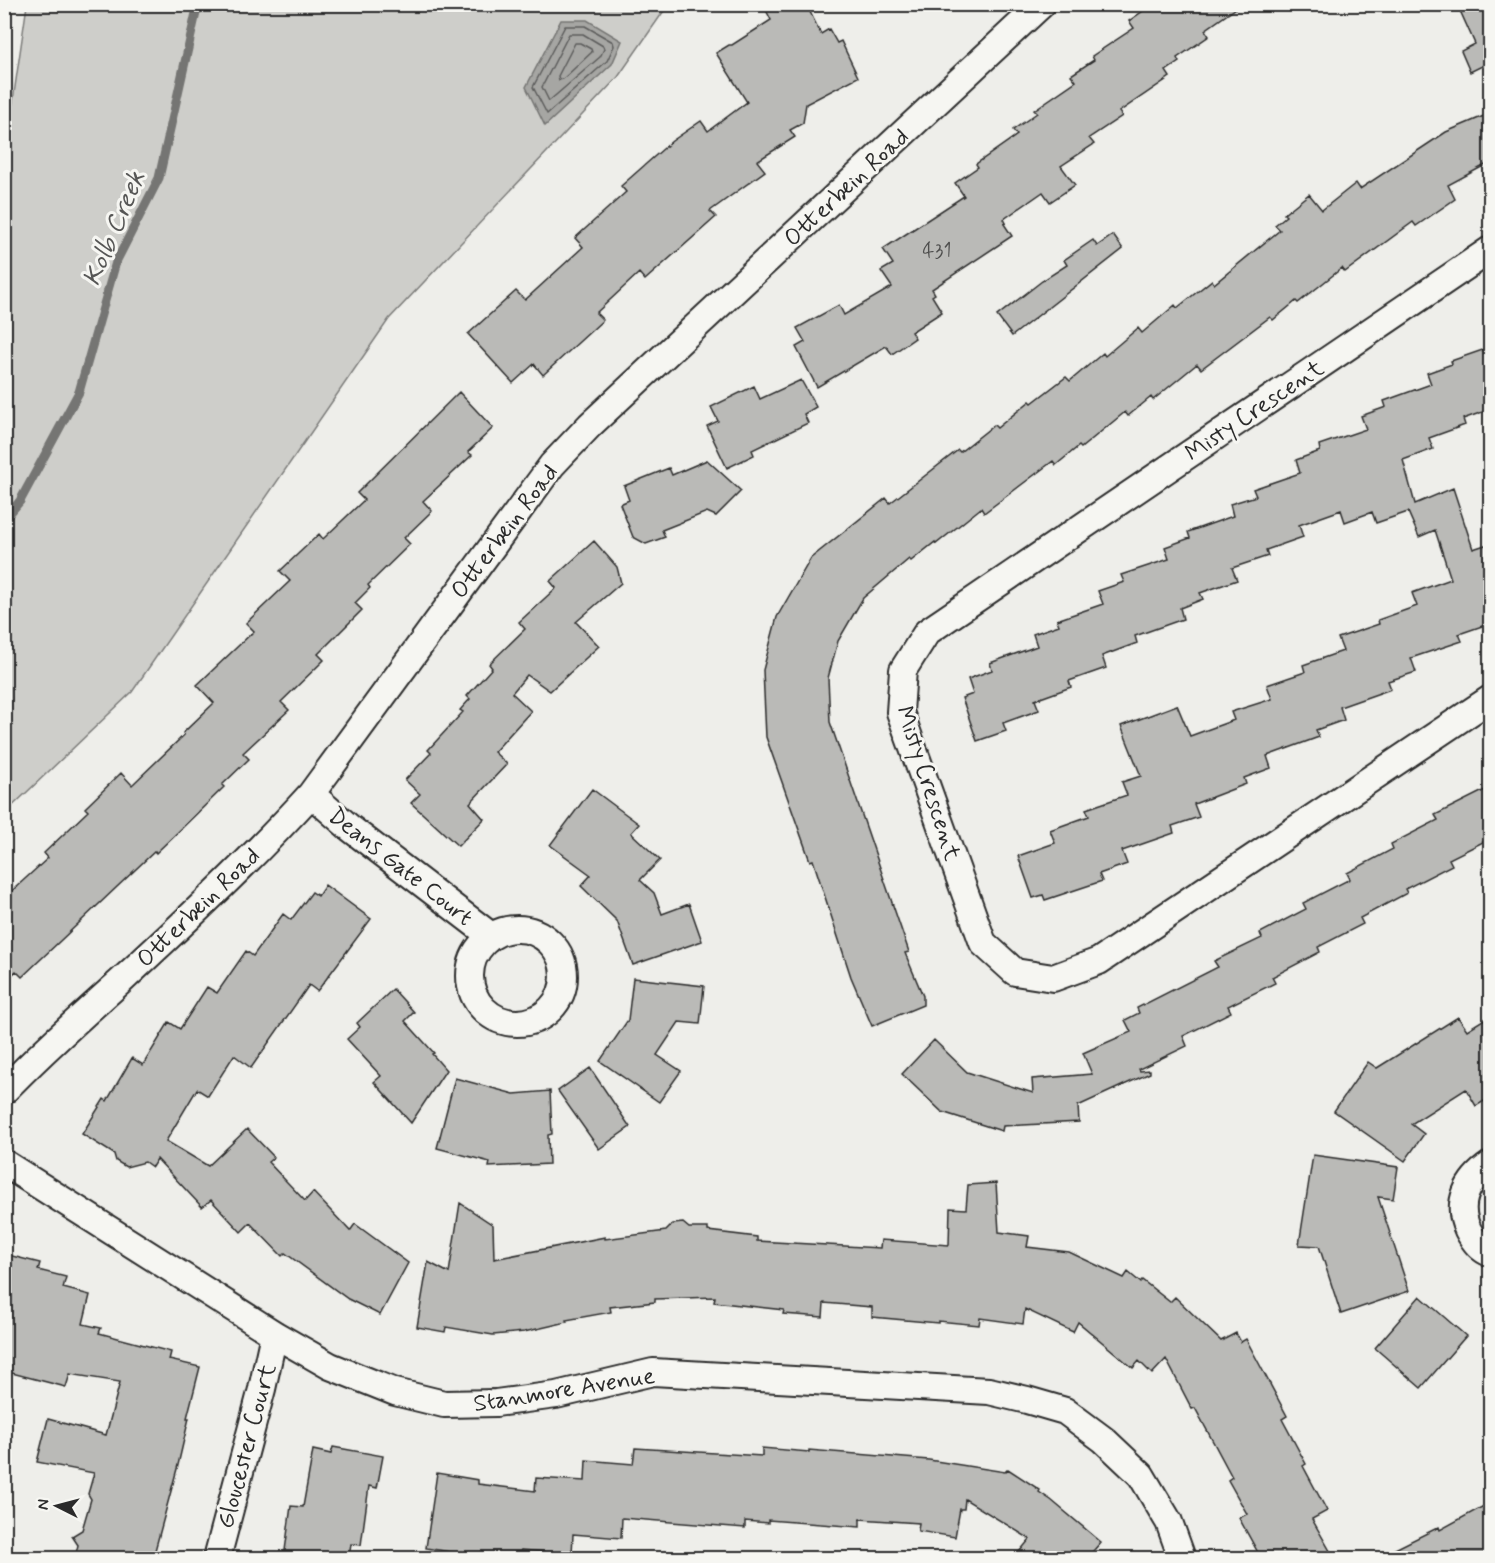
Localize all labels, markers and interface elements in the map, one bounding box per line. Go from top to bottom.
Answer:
street label: Otterbein Road [778,122,916,254]
water label: Kolb Creek [75,166,154,291]
house number: 431 [922,237,952,265]
street label: Misty Crescent [1179,353,1330,469]
street label: Otterbein Road [445,458,566,605]
street label: Misty Crescent [888,702,967,865]
street label: Deans Gate Court [321,801,479,934]
street label: Otterbein Road [131,841,268,975]
street label: Gloucester Court [211,1361,284,1532]
street label: Stanmore Avenue [471,1361,657,1420]
north arrow [27,1476,87,1536]
text: N [33,1498,55,1511]

